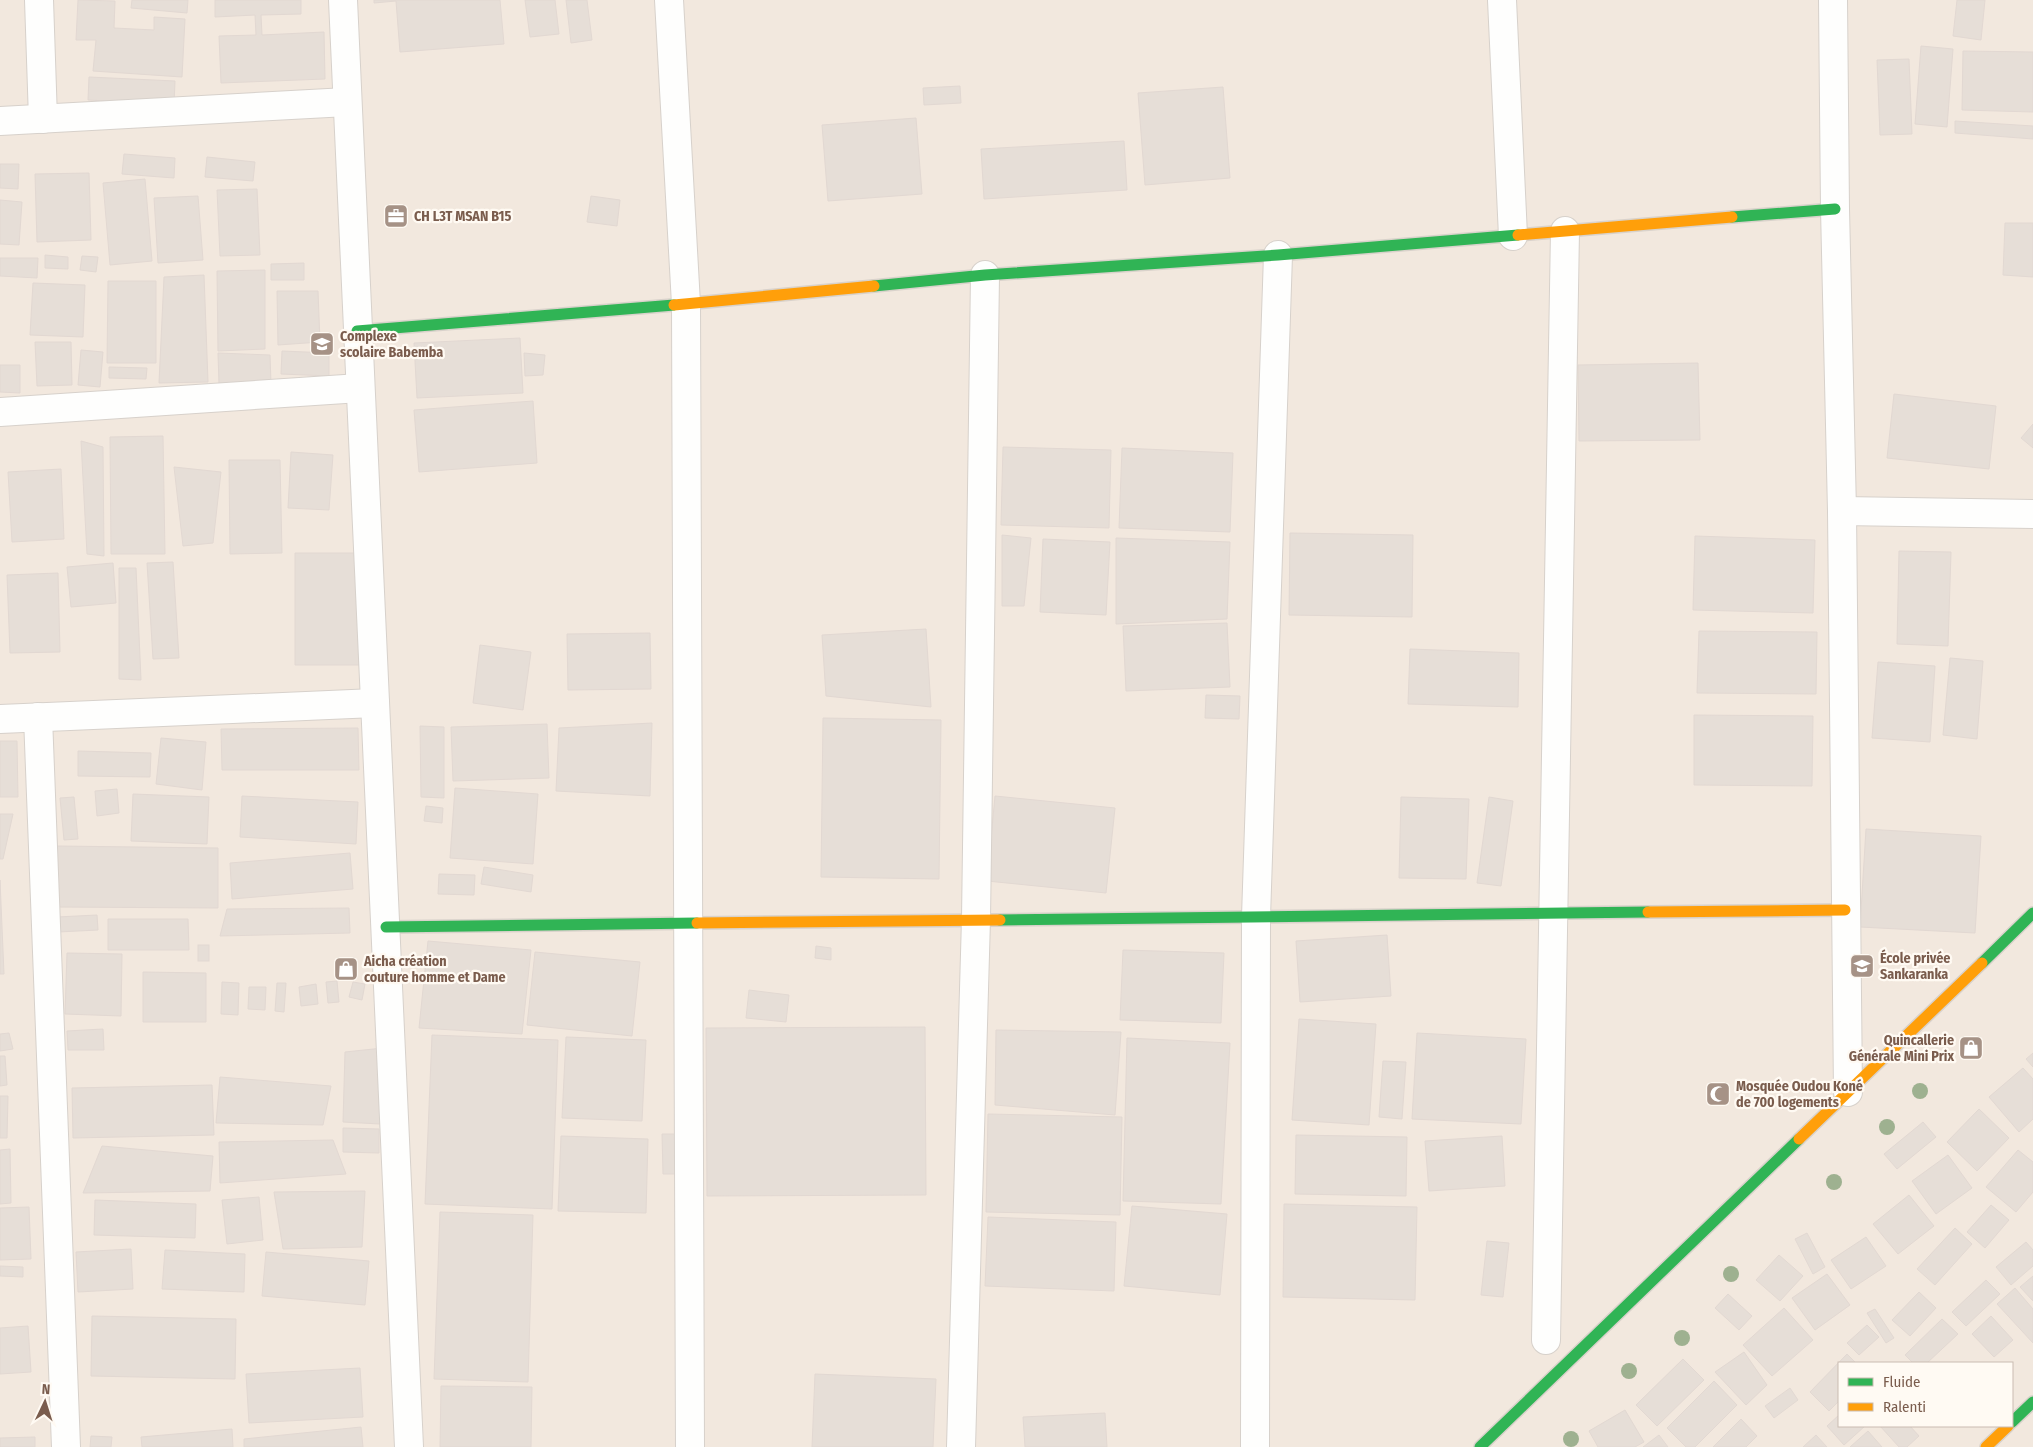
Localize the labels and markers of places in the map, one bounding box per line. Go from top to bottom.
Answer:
office icon: CH L3T MSAN B15 [383,203,409,229]
place label: CH L3T MSAN B15 [414,208,511,225]
place label: Complexe scolaire Babemba [340,328,443,361]
school or university icon: Complexe scolaire Babemba [309,331,335,357]
place label: École privée Sankaranka [1880,949,1950,983]
place label: Aicha création couture homme et Dame [363,953,506,986]
school or university icon: École privée Sankaranka [1849,953,1875,979]
shop icon: Aicha création couture homme et Dame [333,956,359,982]
place label: Quincallerie Générale Mini Prix [1849,1032,1954,1065]
shop icon: Quincallerie Générale Mini Prix [1958,1035,1984,1061]
place label: Mosquée Oudou Koné de 700 logements [1736,1078,1863,1111]
mosque icon: Mosquée Oudou Koné de 700 logements [1705,1081,1731,1107]

